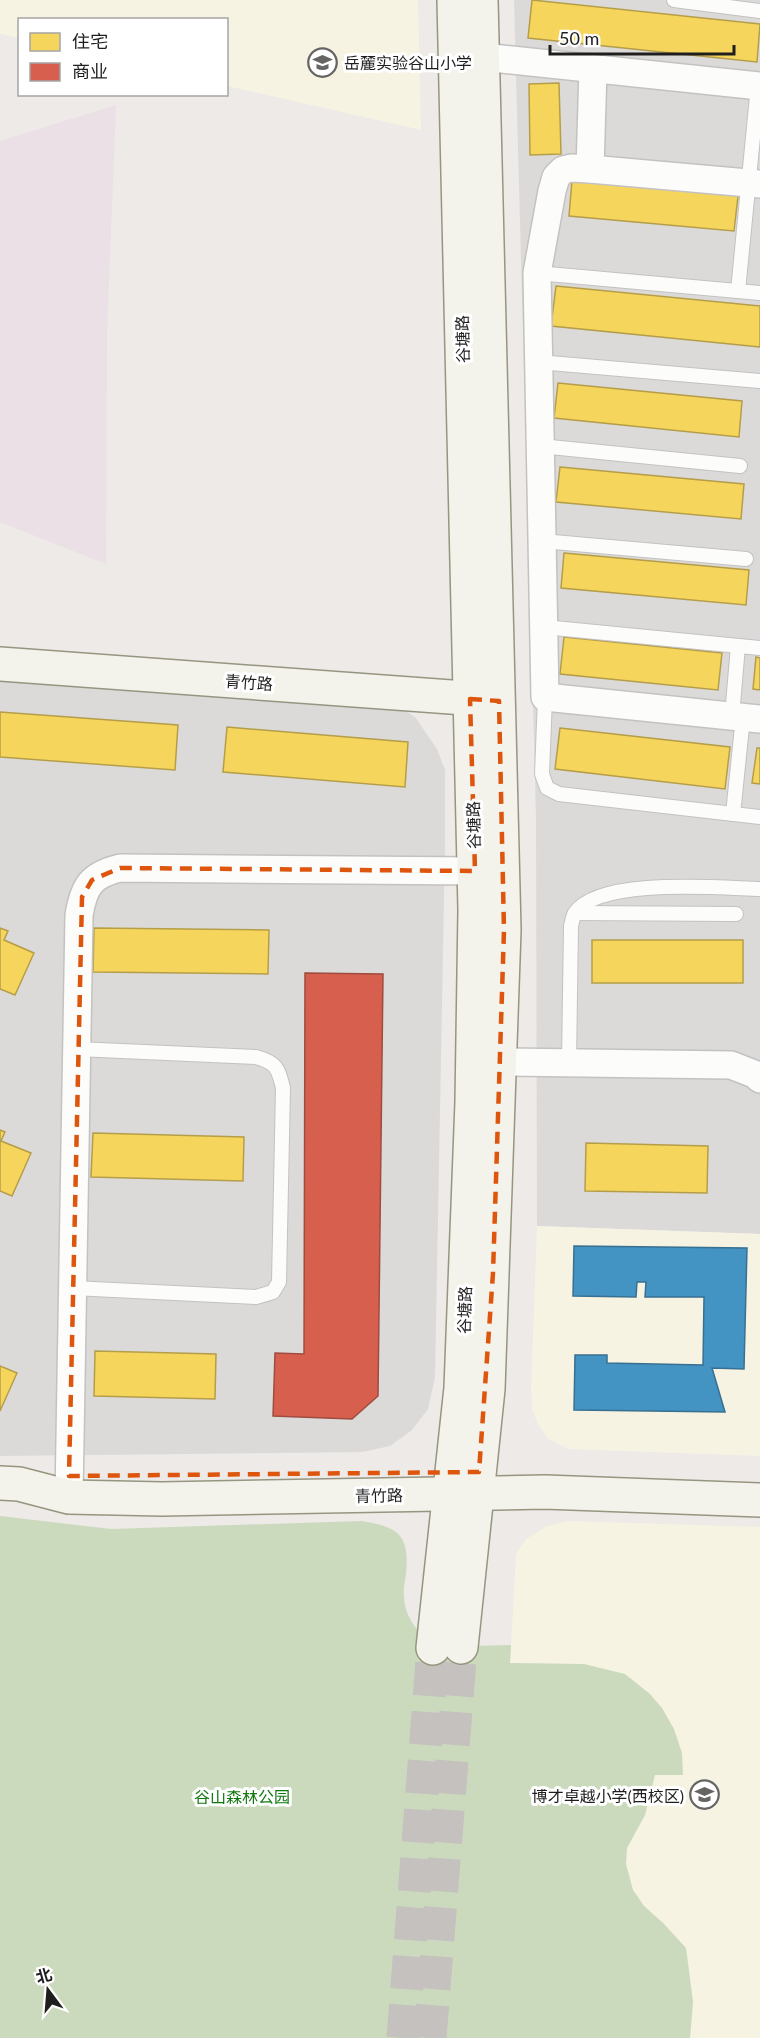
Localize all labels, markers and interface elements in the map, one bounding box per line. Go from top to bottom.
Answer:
legend [18,18,228,96]
scale bar [550,18,734,56]
text: 50 m [559,27,599,49]
text: 住宅 [72,30,108,52]
school or university icon: 岳麓实验谷山小学 [307,46,339,78]
place label: 岳麓实验谷山小学 [344,53,472,72]
text: 商业 [72,60,108,82]
street label: 谷塘路 [452,315,472,363]
street label: 青竹路 [224,671,274,693]
street label: 谷塘路 [463,801,483,849]
street label: 谷塘路 [454,1286,474,1334]
street label: 青竹路 [355,1485,403,1505]
school or university icon: 博才卓越小学(西校区) [689,1779,721,1811]
place label: 博才卓越小学(西校区) [531,1786,684,1805]
park label: 谷山森林公园 [194,1787,290,1806]
north arrow [18,1960,78,2020]
text: 北 [33,1964,54,1986]

